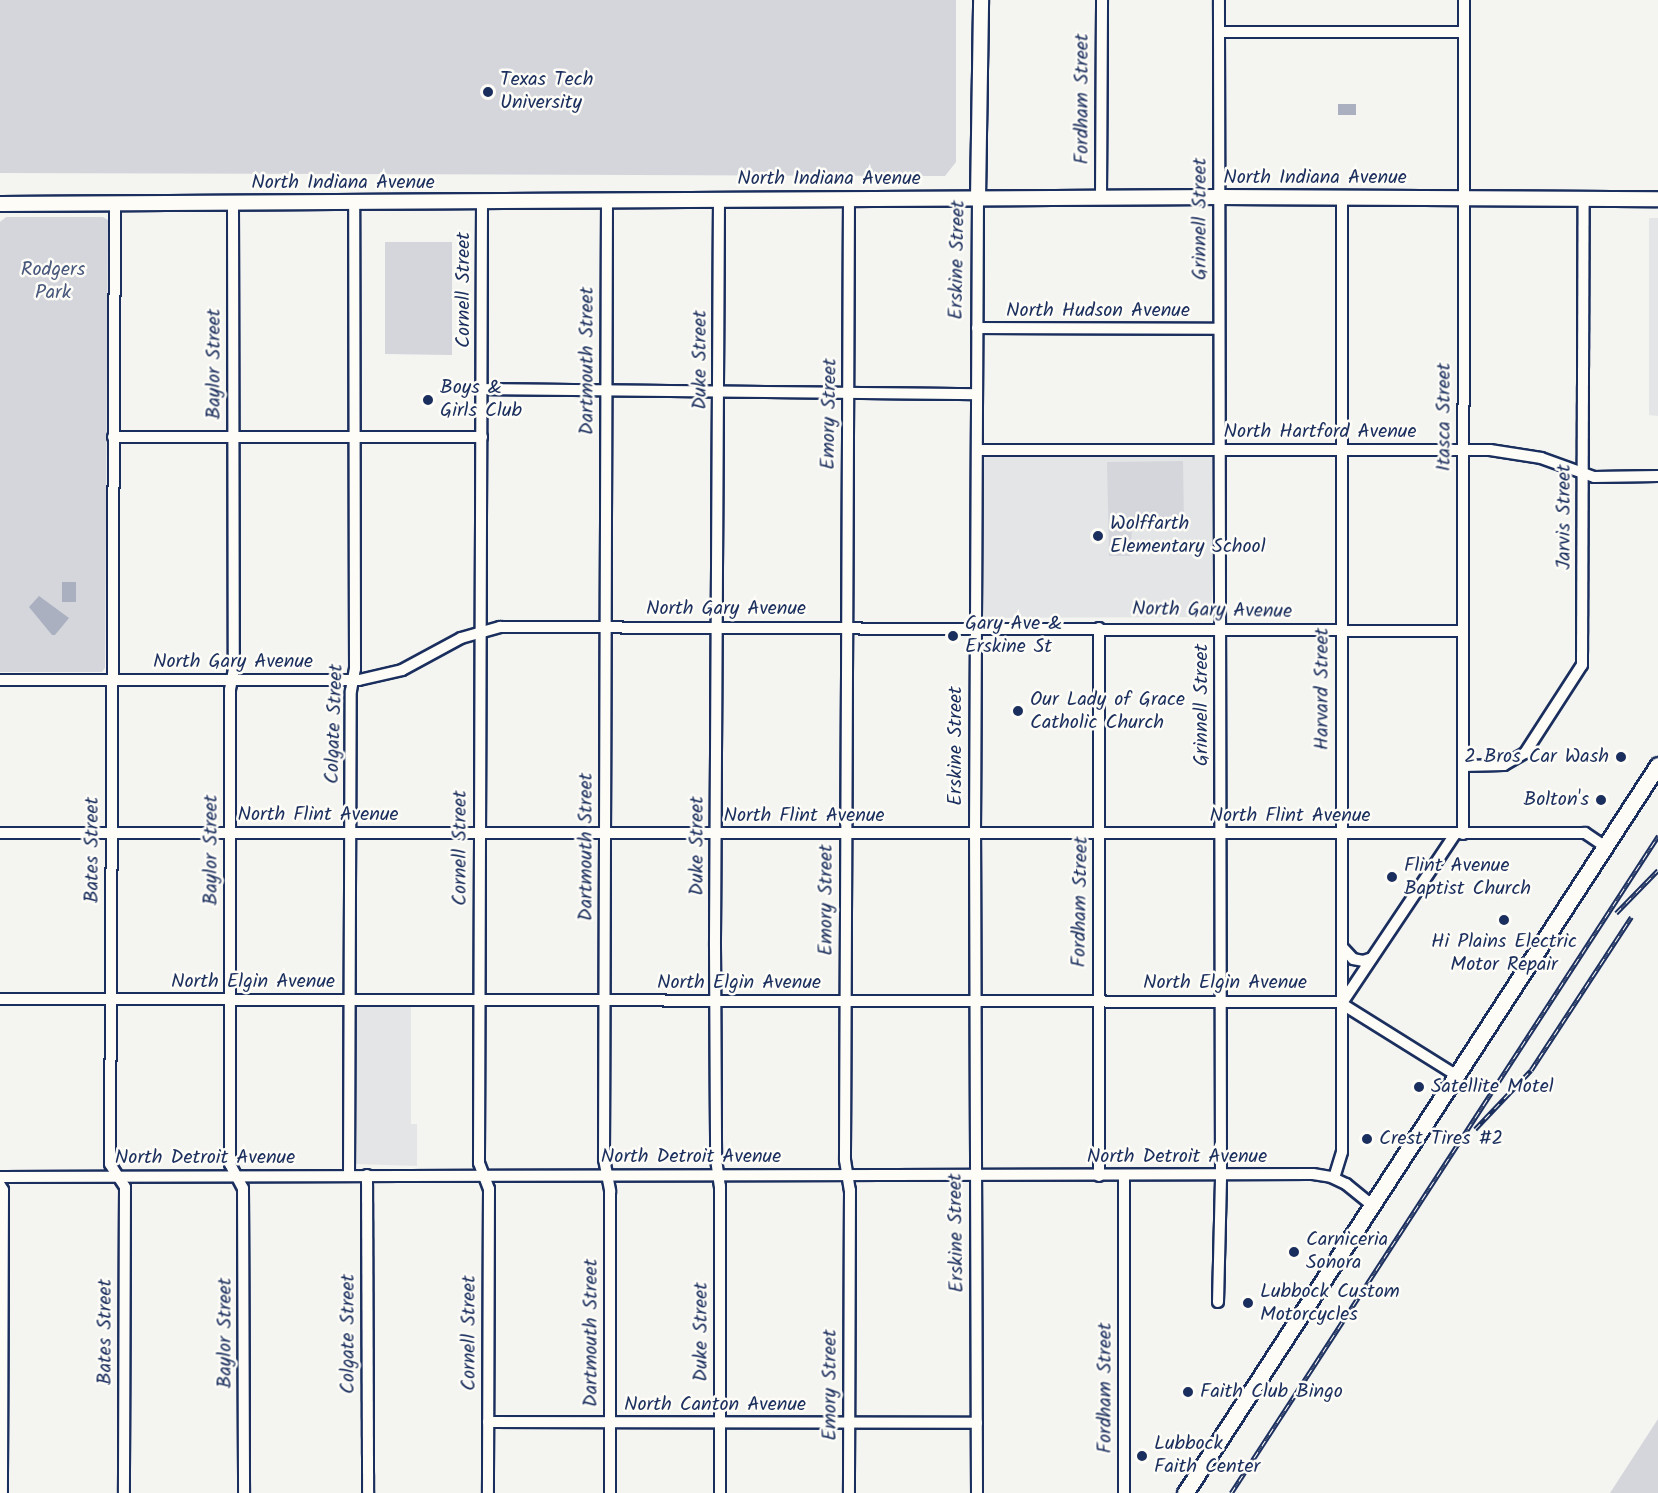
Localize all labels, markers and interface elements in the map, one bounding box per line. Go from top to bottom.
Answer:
street label: Fordham Street [1071,34,1095,164]
place label: Texas Tech University [500,68,593,115]
marker: Texas Tech University [481,85,495,99]
street label: Grinnell Street [1189,158,1213,280]
street label: North Indiana Avenue [1223,166,1407,190]
street label: North Indiana Avenue [737,167,921,191]
street label: North Indiana Avenue [251,171,435,195]
street label: Erskine Street [945,200,971,320]
street label: Cornell Street [452,232,476,348]
park label: Rodgers Park [21,258,85,305]
street label: Dartmouth Street [576,287,600,435]
street label: North Hudson Avenue [1006,299,1190,323]
street label: Baylor Street [203,309,227,419]
street label: Duke Street [689,310,713,410]
street label: Emory Street [817,358,843,470]
street label: Itasca Street [1433,363,1457,471]
place label: Boys & Girls Club [440,376,522,423]
marker: Boys & Girls Club [421,393,435,407]
street label: North Hartford Avenue [1224,420,1416,444]
street label: Jarvis Street [1553,464,1577,570]
place label: Wolffarth Elementary School [1110,512,1266,559]
marker: Wolffarth Elementary School [1091,529,1105,543]
street label: North Gary Avenue [646,597,806,621]
street label: North Gary Avenue [1132,598,1292,624]
place label: Gary Ave & Erskine St [965,612,1062,659]
street label: Harvard Street [1311,628,1335,750]
marker: Gary Ave & Erskine St [946,629,960,643]
street label: Grinnell Street [1190,644,1214,766]
street label: North Gary Avenue [153,650,313,674]
street label: Colgate Street [321,663,349,785]
street label: Erskine Street [944,686,968,806]
place label: Our Lady of Grace Catholic Church [1030,688,1185,735]
marker: Our Lady of Grace Catholic Church [1011,704,1025,718]
place label: 2 Bros Car Wash [1464,745,1609,769]
marker: 2 Bros Car Wash [1614,750,1628,764]
street label: Dartmouth Street [575,773,599,921]
place label: Bolton's [1523,788,1589,812]
street label: Cornell Street [449,790,473,906]
marker: Bolton's [1594,793,1608,807]
street label: Baylor Street [200,795,224,905]
street label: Duke Street [686,796,710,896]
street label: Bates Street [81,797,105,903]
street label: North Flint Avenue [237,803,399,827]
street label: North Flint Avenue [723,804,885,828]
street label: North Flint Avenue [1209,804,1371,828]
street label: Fordham Street [1068,836,1094,968]
street label: Emory Street [815,844,839,956]
place label: Flint Avenue Baptist Church [1404,854,1531,901]
marker: Flint Avenue Baptist Church [1385,870,1399,884]
marker: Hi Plains Electric Motor Repair [1497,913,1511,927]
place label: Hi Plains Electric Motor Repair [1431,930,1577,977]
street label: North Elgin Avenue [171,970,335,994]
street label: North Elgin Avenue [657,971,821,995]
street label: North Elgin Avenue [1143,971,1307,995]
place label: Satellite Motel [1431,1075,1554,1099]
marker: Satellite Motel [1412,1080,1426,1094]
place label: Crest Tires #2 [1379,1127,1503,1151]
marker: Crest Tires #2 [1360,1132,1374,1146]
street label: North Detroit Avenue [601,1145,781,1169]
street label: North Detroit Avenue [1087,1145,1267,1169]
street label: North Detroit Avenue [115,1146,295,1170]
street label: Erskine Street [944,1173,970,1293]
place label: Carniceria Sonora [1306,1228,1388,1275]
marker: Carniceria Sonora [1287,1245,1301,1259]
street label: Dartmouth Street [580,1259,604,1407]
street label: Colgate Street [337,1274,361,1394]
street label: Cornell Street [458,1275,482,1391]
street label: Baylor Street [214,1278,238,1388]
street label: Bates Street [94,1279,118,1385]
place label: Lubbock Custom Motorcycles [1260,1280,1400,1327]
street label: Duke Street [690,1282,714,1382]
marker: Lubbock Custom Motorcycles [1241,1296,1255,1310]
street label: Fordham Street [1094,1323,1118,1453]
street label: Emory Street [819,1329,843,1441]
place label: Faith Club Bingo [1200,1380,1343,1404]
marker: Faith Club Bingo [1181,1385,1195,1399]
street label: North Canton Avenue [624,1393,806,1417]
place label: Lubbock Faith Center [1154,1432,1260,1479]
marker: Lubbock Faith Center [1135,1449,1149,1463]

